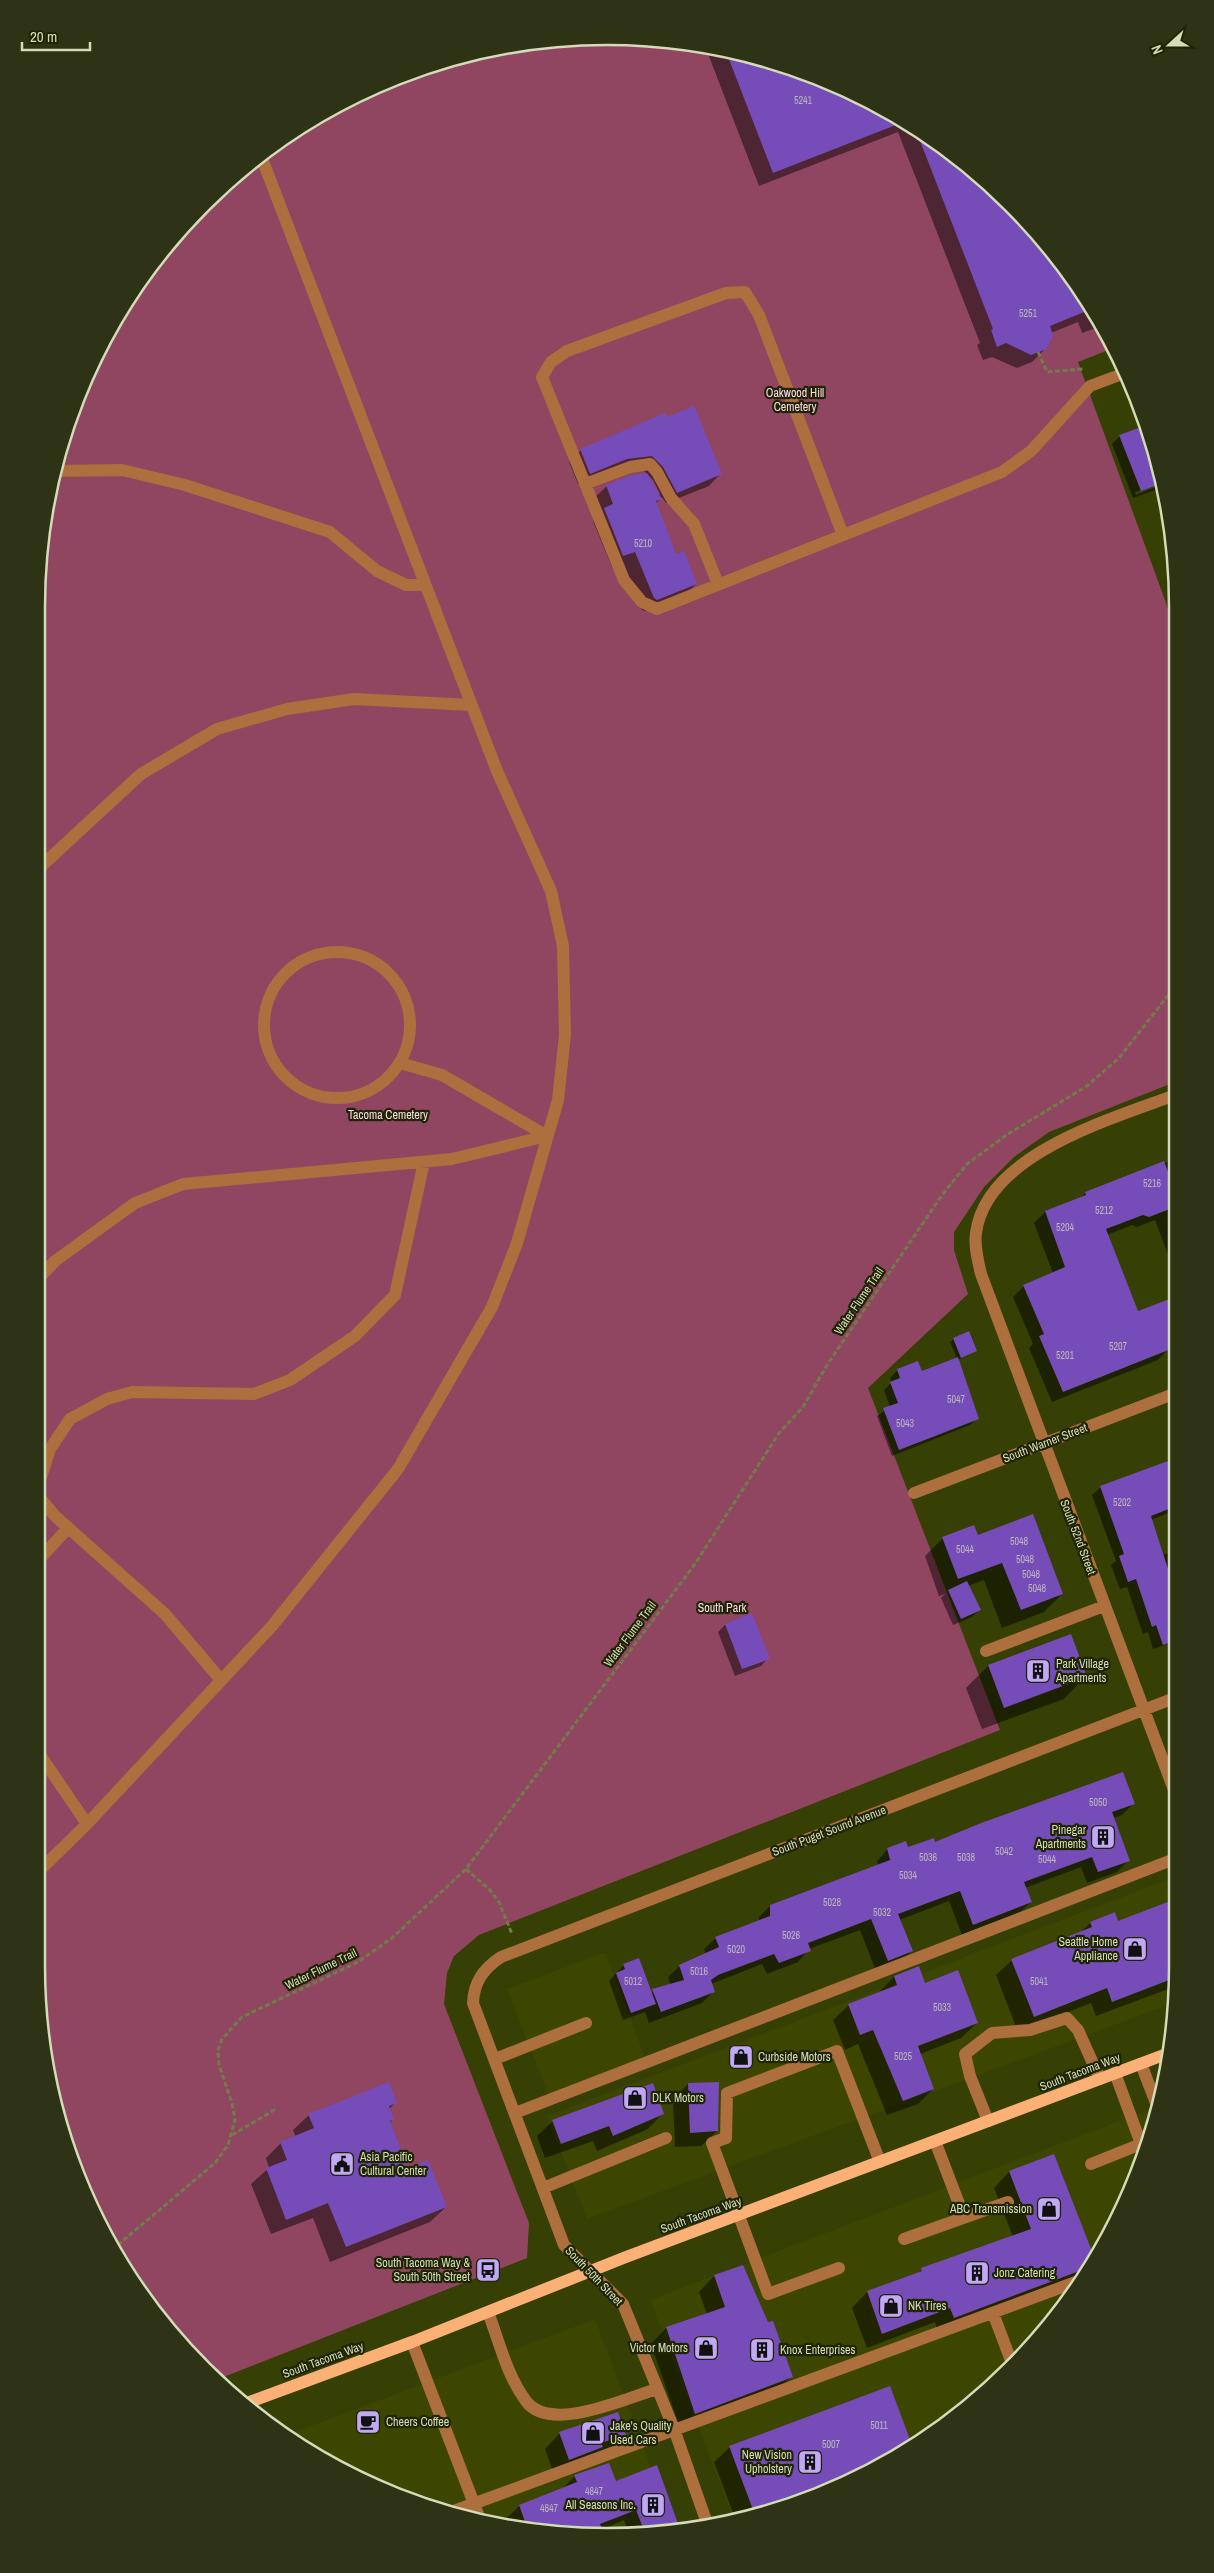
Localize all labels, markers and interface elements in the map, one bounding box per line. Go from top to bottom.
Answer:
scale bar [22,20,90,52]
north arrow [1144,20,1194,70]
text: 20 m [30,26,57,47]
text: N [1147,43,1167,57]
house number: 5241 [794,94,813,107]
house number: 5251 [1019,307,1038,320]
park label: Oakwood Hill Cemetery [766,385,824,415]
house number: 5210 [634,537,653,550]
park label: Tacoma Cemetery [348,1107,428,1123]
house number: 5216 [1143,1177,1162,1190]
house number: 5212 [1095,1204,1114,1217]
house number: 5204 [1056,1221,1075,1234]
street label: Water Flume Trail [831,1264,887,1338]
house number: 5207 [1109,1340,1128,1353]
house number: 5201 [1056,1349,1075,1362]
house number: 5047 [947,1393,966,1406]
house number: 5043 [896,1417,915,1430]
street label: South Warner Street [1000,1419,1090,1466]
house number: 5202 [1113,1496,1132,1509]
street label: South 52nd Street [1056,1497,1100,1577]
house number: 5048 [1010,1535,1029,1548]
house number: 5044 [956,1543,975,1556]
house number: 5048 [1016,1553,1035,1566]
house number: 5048 [1022,1568,1041,1581]
house number: 5048 [1028,1582,1047,1595]
street label: Water Flume Trail [600,1598,660,1670]
park label: South Park [698,1600,746,1616]
place label: Park Village Apartments [1055,1656,1109,1686]
building icon: Park Village Apartments [1025,1658,1051,1684]
house number: 5050 [1089,1796,1108,1809]
street label: South Puget Sound Avenue [770,1802,888,1860]
place label: Pinegar Apartments [1035,1822,1087,1852]
building icon: Pinegar Apartments [1090,1824,1116,1850]
house number: 5042 [995,1845,1014,1858]
house number: 5036 [919,1851,938,1864]
house number: 5038 [957,1851,976,1864]
house number: 5044 [1038,1853,1057,1866]
house number: 5034 [899,1869,918,1882]
house number: 5028 [823,1896,842,1909]
house number: 5032 [873,1906,892,1919]
house number: 5026 [782,1929,801,1942]
place label: Seattle Home Appliance [1058,1934,1118,1964]
shop icon: Seattle Home Appliance [1122,1936,1148,1962]
house number: 5020 [727,1943,746,1956]
street label: Water Flume Trail [283,1945,359,1993]
house number: 5016 [690,1965,709,1978]
house number: 5012 [624,1975,643,1988]
house number: 5041 [1030,1975,1049,1988]
house number: 5033 [933,2001,952,2014]
shop icon: Curbside Motors [728,2044,754,2070]
place label: Curbside Motors [758,2049,831,2065]
street label: South Tacoma Way [1037,2049,1123,2095]
house number: 5025 [894,2050,913,2063]
shop icon: DLK Motors [622,2085,648,2111]
place label: DLK Motors [652,2090,704,2106]
place label: Asia Pacific Cultural Center [359,2149,427,2179]
public building icon: Asia Pacific Cultural Center [329,2151,355,2177]
street label: South Tacoma Way [658,2193,744,2237]
shop icon: ABC Transmission [1036,2196,1062,2222]
place label: ABC Transmission [949,2201,1032,2217]
street label: South 50th Street [562,2243,627,2309]
place label: South Tacoma Way & South 50th Street [376,2255,470,2285]
bus stop icon: South Tacoma Way & South 50th Street [475,2257,501,2283]
building icon: Jonz Catering [964,2260,990,2286]
place label: Jonz Catering [994,2265,1056,2281]
shop icon: NK Tires [878,2293,904,2319]
place label: NK Tires [908,2298,947,2314]
shop icon: Victor Motors [693,2335,719,2361]
building icon: Knox Enterprises [749,2337,775,2363]
street label: South Tacoma Way [280,2338,366,2382]
place label: Victor Motors [630,2340,688,2356]
place label: Knox Enterprises [780,2342,856,2358]
cafe icon: Cheers Coffee [355,2409,381,2435]
place label: Cheers Coffee [386,2414,449,2430]
place label: Jake's Quality Used Cars [610,2418,672,2448]
house number: 5011 [870,2419,888,2432]
shop icon: Jake's Quality Used Cars [580,2420,606,2446]
house number: 5007 [822,2438,841,2451]
place label: New Vision Upholstery [742,2447,792,2477]
building icon: New Vision Upholstery [797,2449,823,2475]
house number: 4847 [585,2485,604,2498]
building icon: All Seasons Inc. [640,2492,666,2518]
place label: All Seasons Inc. [564,2497,636,2513]
house number: 4847 [540,2502,559,2515]

